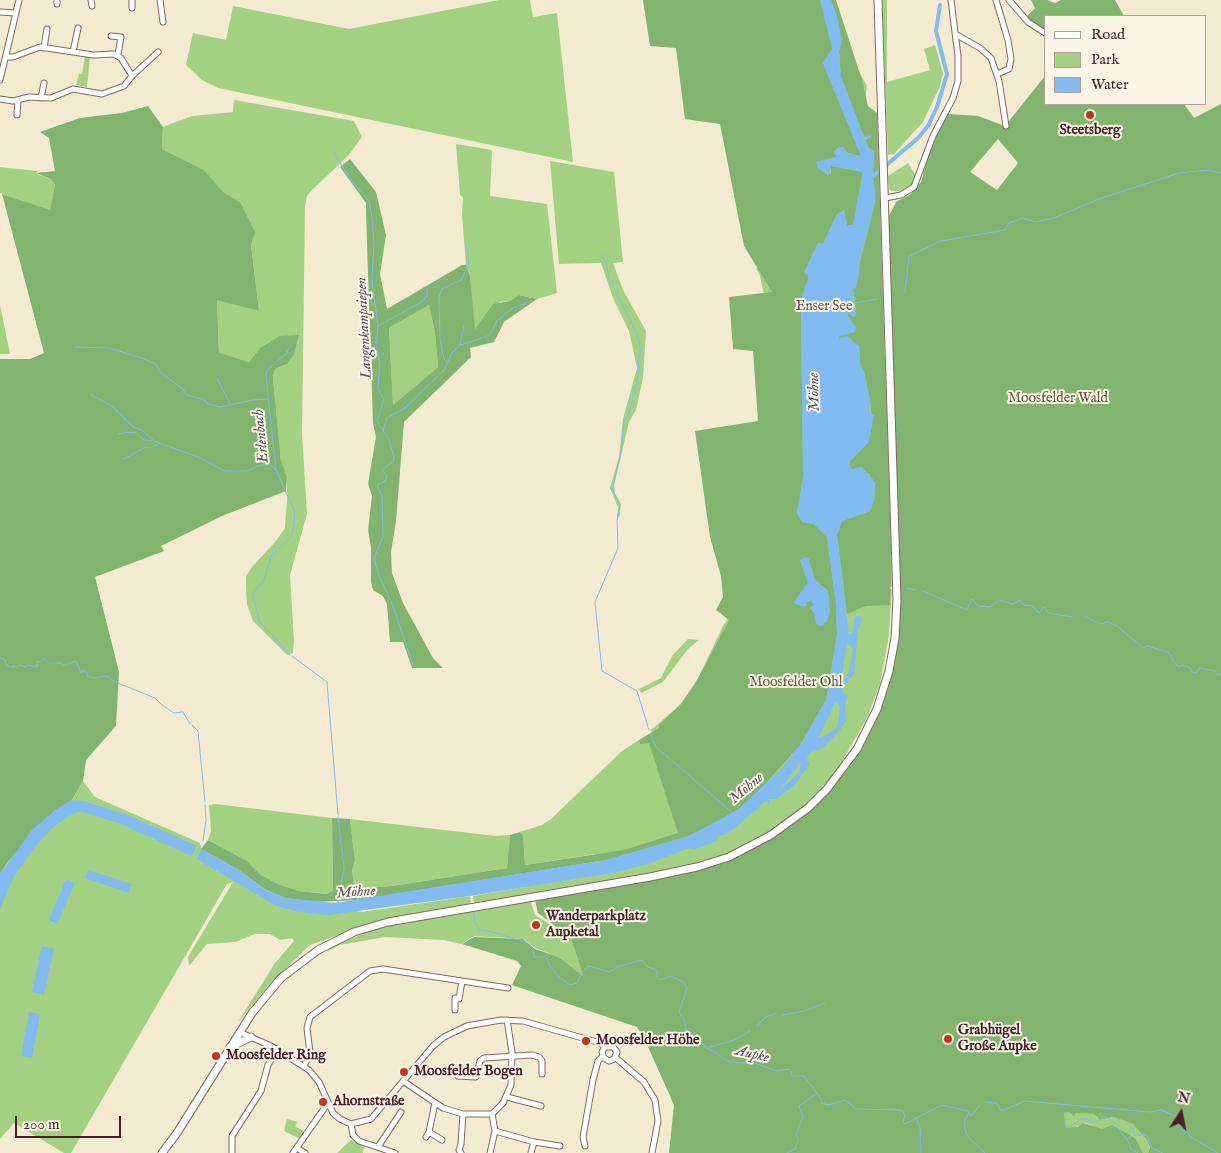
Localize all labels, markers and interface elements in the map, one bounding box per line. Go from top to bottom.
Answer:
legend [1044,15,1206,105]
text: Road [1091,25,1125,44]
text: Park [1091,50,1120,69]
text: Water [1091,75,1128,94]
marker: Steetsberg [1084,109,1096,121]
place label: Steetsberg [1059,123,1121,139]
water label: Langenkampsiepen [353,277,377,379]
park label: Enser See [796,299,852,315]
water label: Möhne [806,372,824,412]
park label: Moosfelder Wald [1008,391,1108,407]
water label: Erlenbach [250,408,274,464]
park label: Moosfelder Ohl [749,675,843,691]
water label: Möhne [726,770,768,808]
water label: Möhne [336,883,376,903]
place label: Wanderparkplatz Aupketal [546,909,646,942]
marker: Wanderparkplatz Aupketal [530,919,542,931]
place label: Grabhügel Große Aupke [958,1023,1037,1056]
place label: Moosfelder Höhe [596,1033,699,1049]
marker: Grabhügel Große Aupke [942,1033,954,1045]
marker: Moosfelder Höhe [580,1035,592,1047]
water label: Aupke [733,1042,771,1068]
place label: Moosfelder Ring [226,1048,326,1064]
marker: Moosfelder Ring [210,1050,222,1062]
place label: Moosfelder Bogen [414,1064,523,1080]
marker: Moosfelder Bogen [398,1066,410,1078]
north arrow [1156,1088,1206,1138]
text: N [1176,1088,1192,1108]
place label: Ahornstraße [333,1094,405,1110]
marker: Ahornstraße [317,1096,329,1108]
scale bar [18,1106,124,1138]
text: 200 m [23,1115,60,1134]

